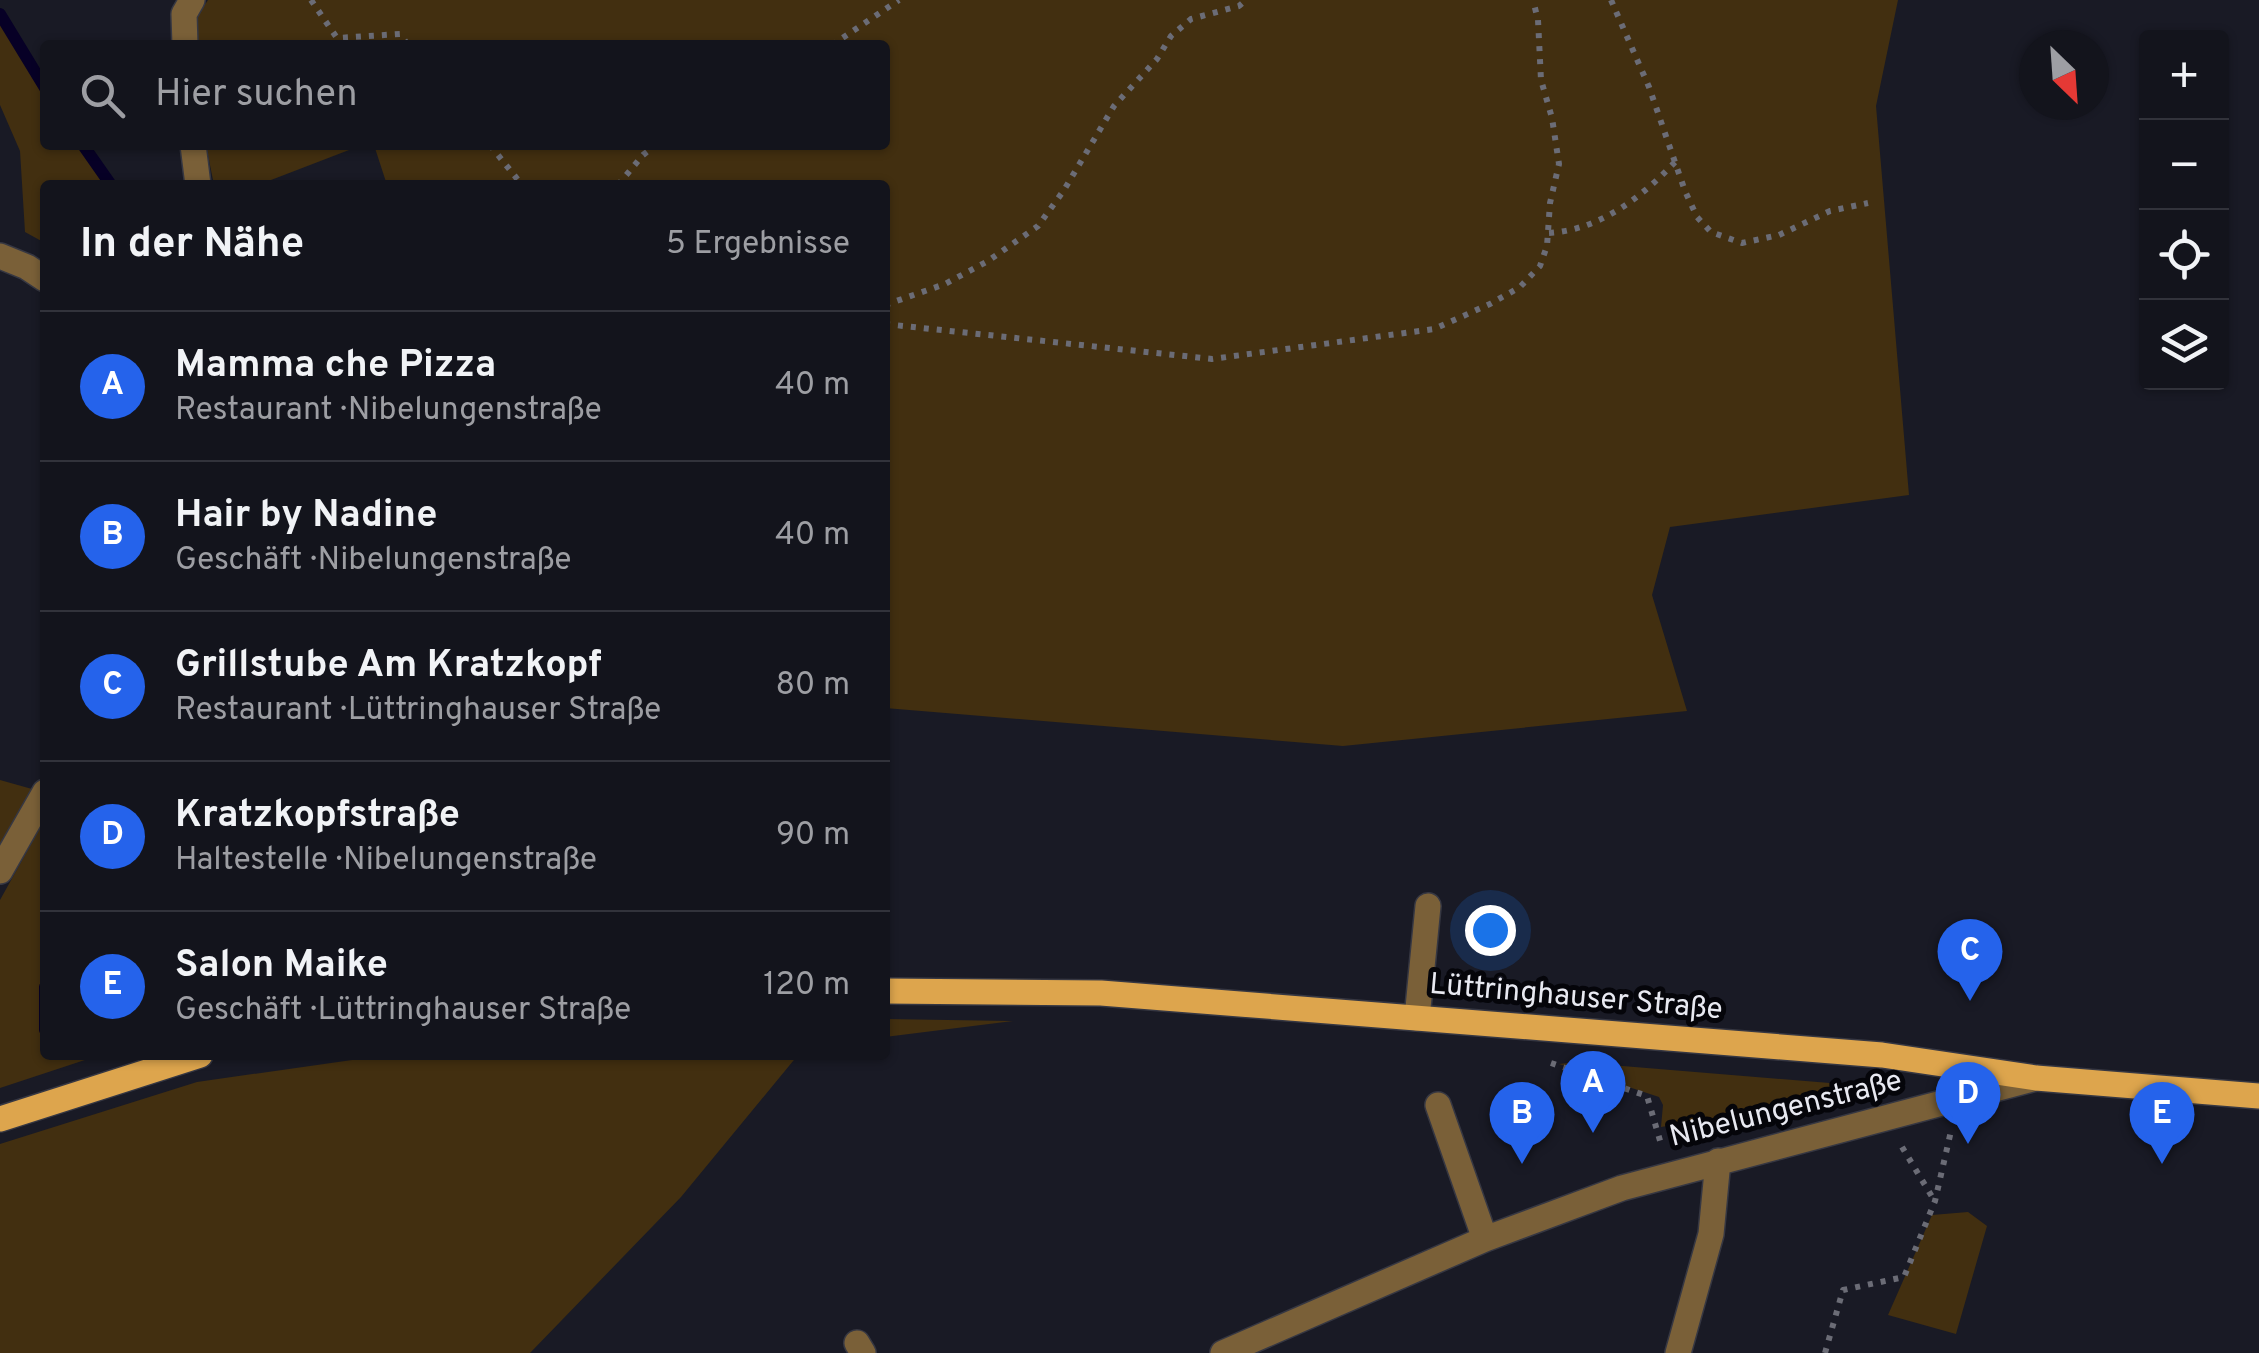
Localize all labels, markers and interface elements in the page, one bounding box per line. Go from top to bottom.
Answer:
north arrow [2019,30,2109,120]
map controls [2139,30,2229,390]
button: + [2139,30,2229,120]
search box [40,40,890,150]
icon: search [75,68,130,123]
text: Hier suchen [155,71,358,120]
button: − [2139,120,2229,210]
button: locate [2139,210,2229,300]
text: In der Nähe [80,219,304,272]
text: 5 Ergebnisse [666,225,850,265]
button: layers [2139,300,2229,390]
text: Mamma che Pizza [175,342,496,391]
text: A [101,366,124,406]
text: 40 m [775,366,850,406]
text: Restaurant · Nibelungenstraße [175,391,602,431]
text: Hair by Nadine [175,492,437,541]
text: B [101,516,124,556]
text: 40 m [775,516,850,556]
text: Geschäft · Nibelungenstraße [175,541,572,581]
text: Grillstube Am Kratzkopf [175,642,602,691]
text: C [102,666,123,706]
text: 80 m [776,666,850,706]
text: Restaurant · Lüttringhauser Straße [175,691,661,731]
text: Kratzkopfstraße [175,792,460,841]
text: D [101,816,124,856]
text: 90 m [776,816,850,856]
text: Haltestelle · Nibelungenstraße [175,841,597,881]
your location [1465,905,1516,956]
pin: C [1938,918,2002,1001]
text: Salon Maike [175,942,388,991]
text: E [103,966,122,1006]
text: 120 m [763,966,850,1006]
street label: Lüttringhauser Straße [1428,967,1724,1029]
text: Geschäft · Lüttringhauser Straße [175,991,631,1031]
pin: A [1560,1050,1626,1133]
pin: D [1936,1062,2000,1144]
street label: Nibelungenstraße [1666,1063,1906,1157]
pin: B [1490,1082,1554,1164]
pin: E [2130,1082,2194,1164]

